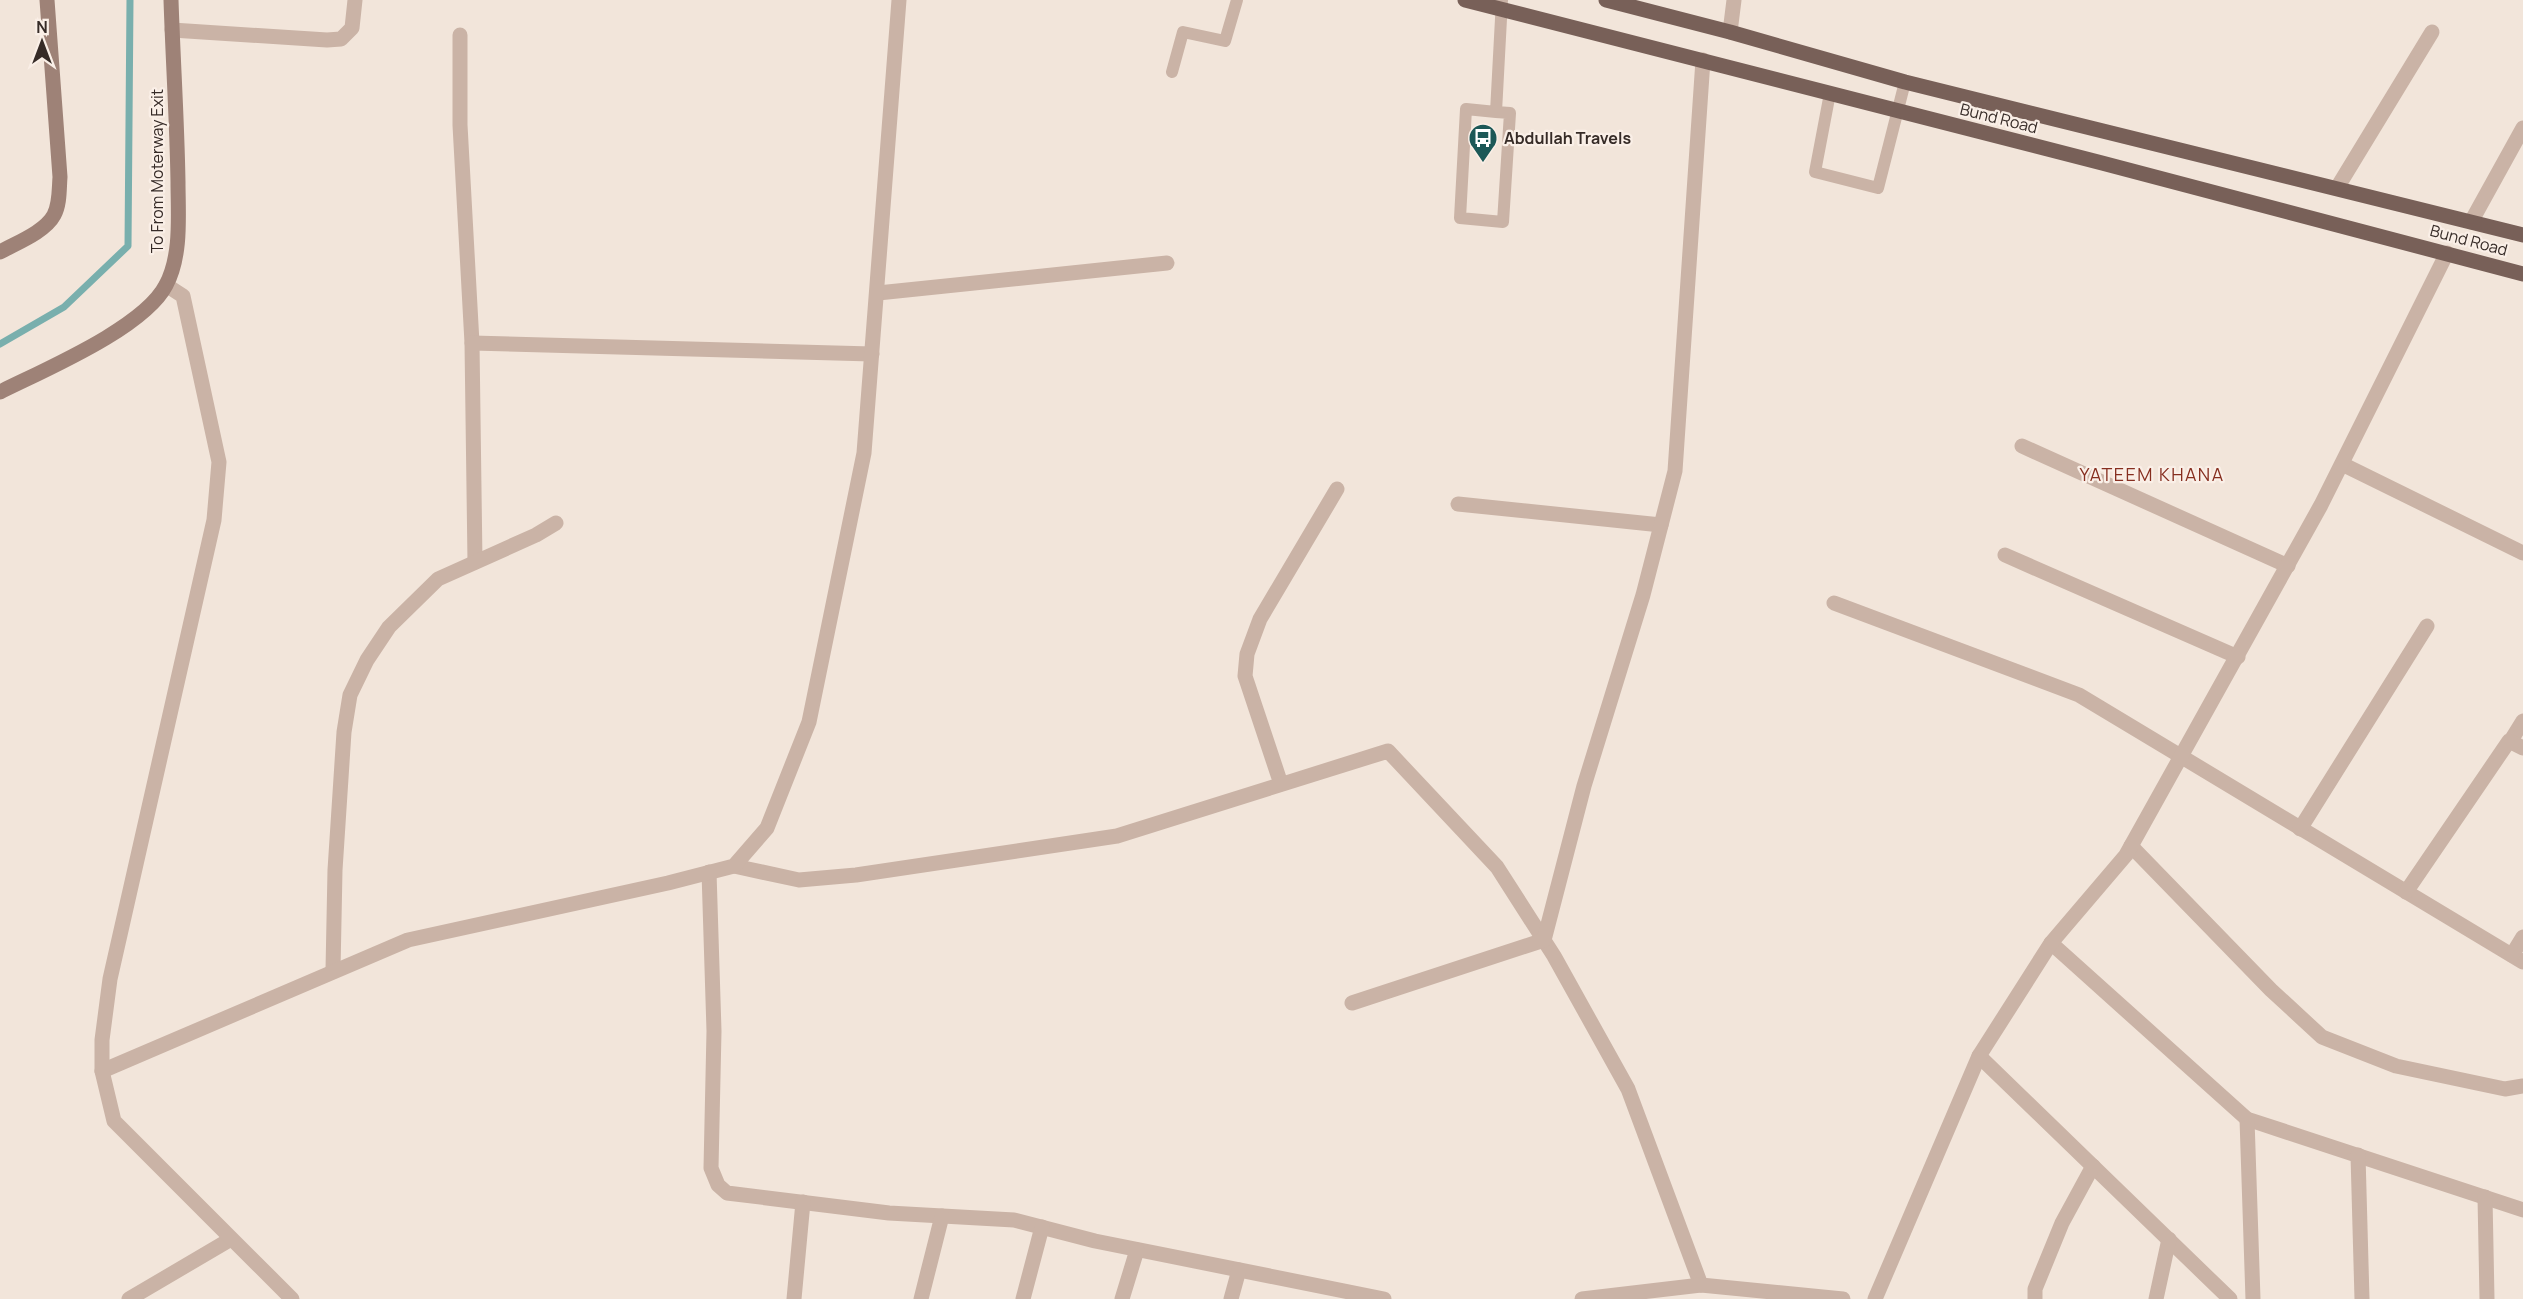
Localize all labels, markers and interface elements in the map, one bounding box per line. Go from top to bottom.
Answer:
north arrow [12,12,72,72]
text: N [36,16,48,38]
street label: To From Moterway Exit [146,89,168,253]
street label: Bund Road [1958,98,2040,138]
bus stop icon: Abdullah Travels [1467,122,1499,164]
place label: Abdullah Travels [1504,127,1631,149]
street label: Bund Road [2428,219,2510,261]
district label: YATEEM KHANA [2079,462,2225,486]

